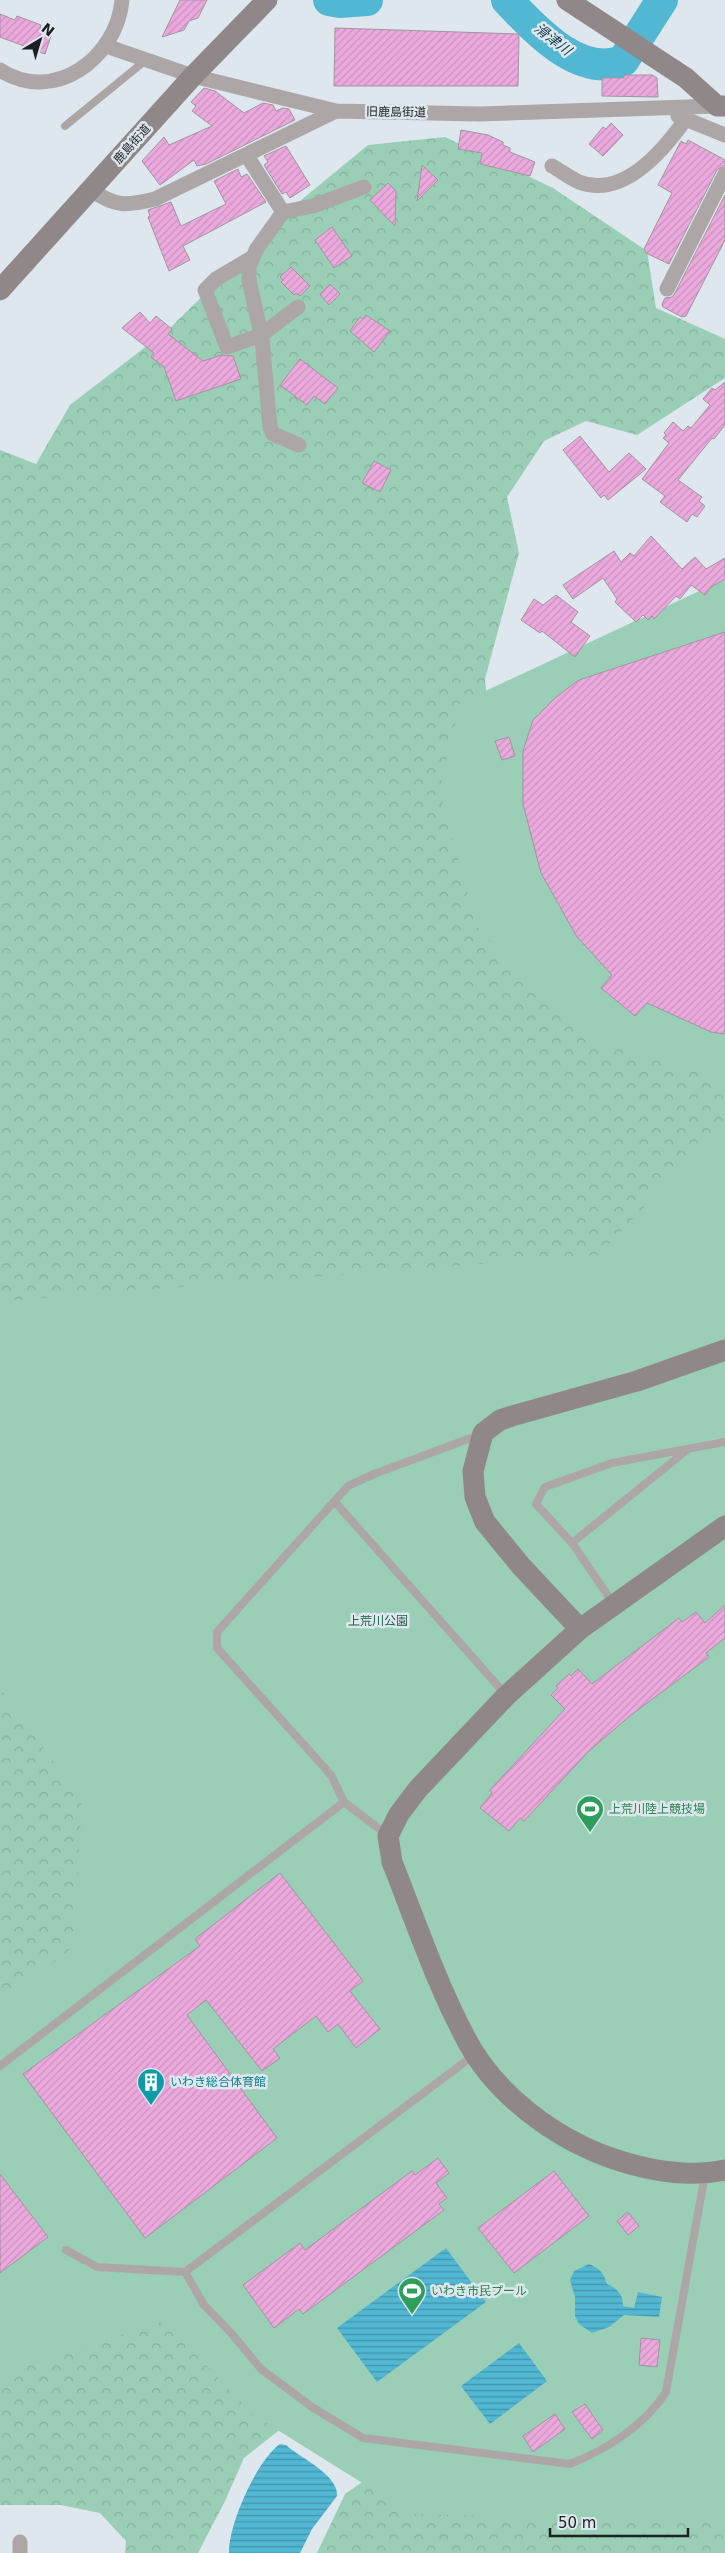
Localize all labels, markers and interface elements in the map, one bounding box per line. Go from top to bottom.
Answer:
north arrow [15,15,65,65]
text: N [38,20,58,40]
water label: 滑津川 [532,20,576,59]
street label: 旧鹿島街道 [366,104,426,120]
street label: 鹿島街道 [111,121,153,167]
park label: 上荒川公園 [348,1614,408,1628]
sports icon: 上荒川陸上競技場 [575,1794,605,1833]
place label: 上荒川陸上競技場 [609,1802,705,1816]
building icon: いわき総合体育館 [136,2067,166,2106]
place label: いわき総合体育館 [170,2075,266,2089]
sports icon: いわき市民プール [397,2276,427,2315]
place label: いわき市民プール [431,2284,527,2298]
scale bar [550,2506,688,2538]
text: 50 m [558,2514,596,2532]

